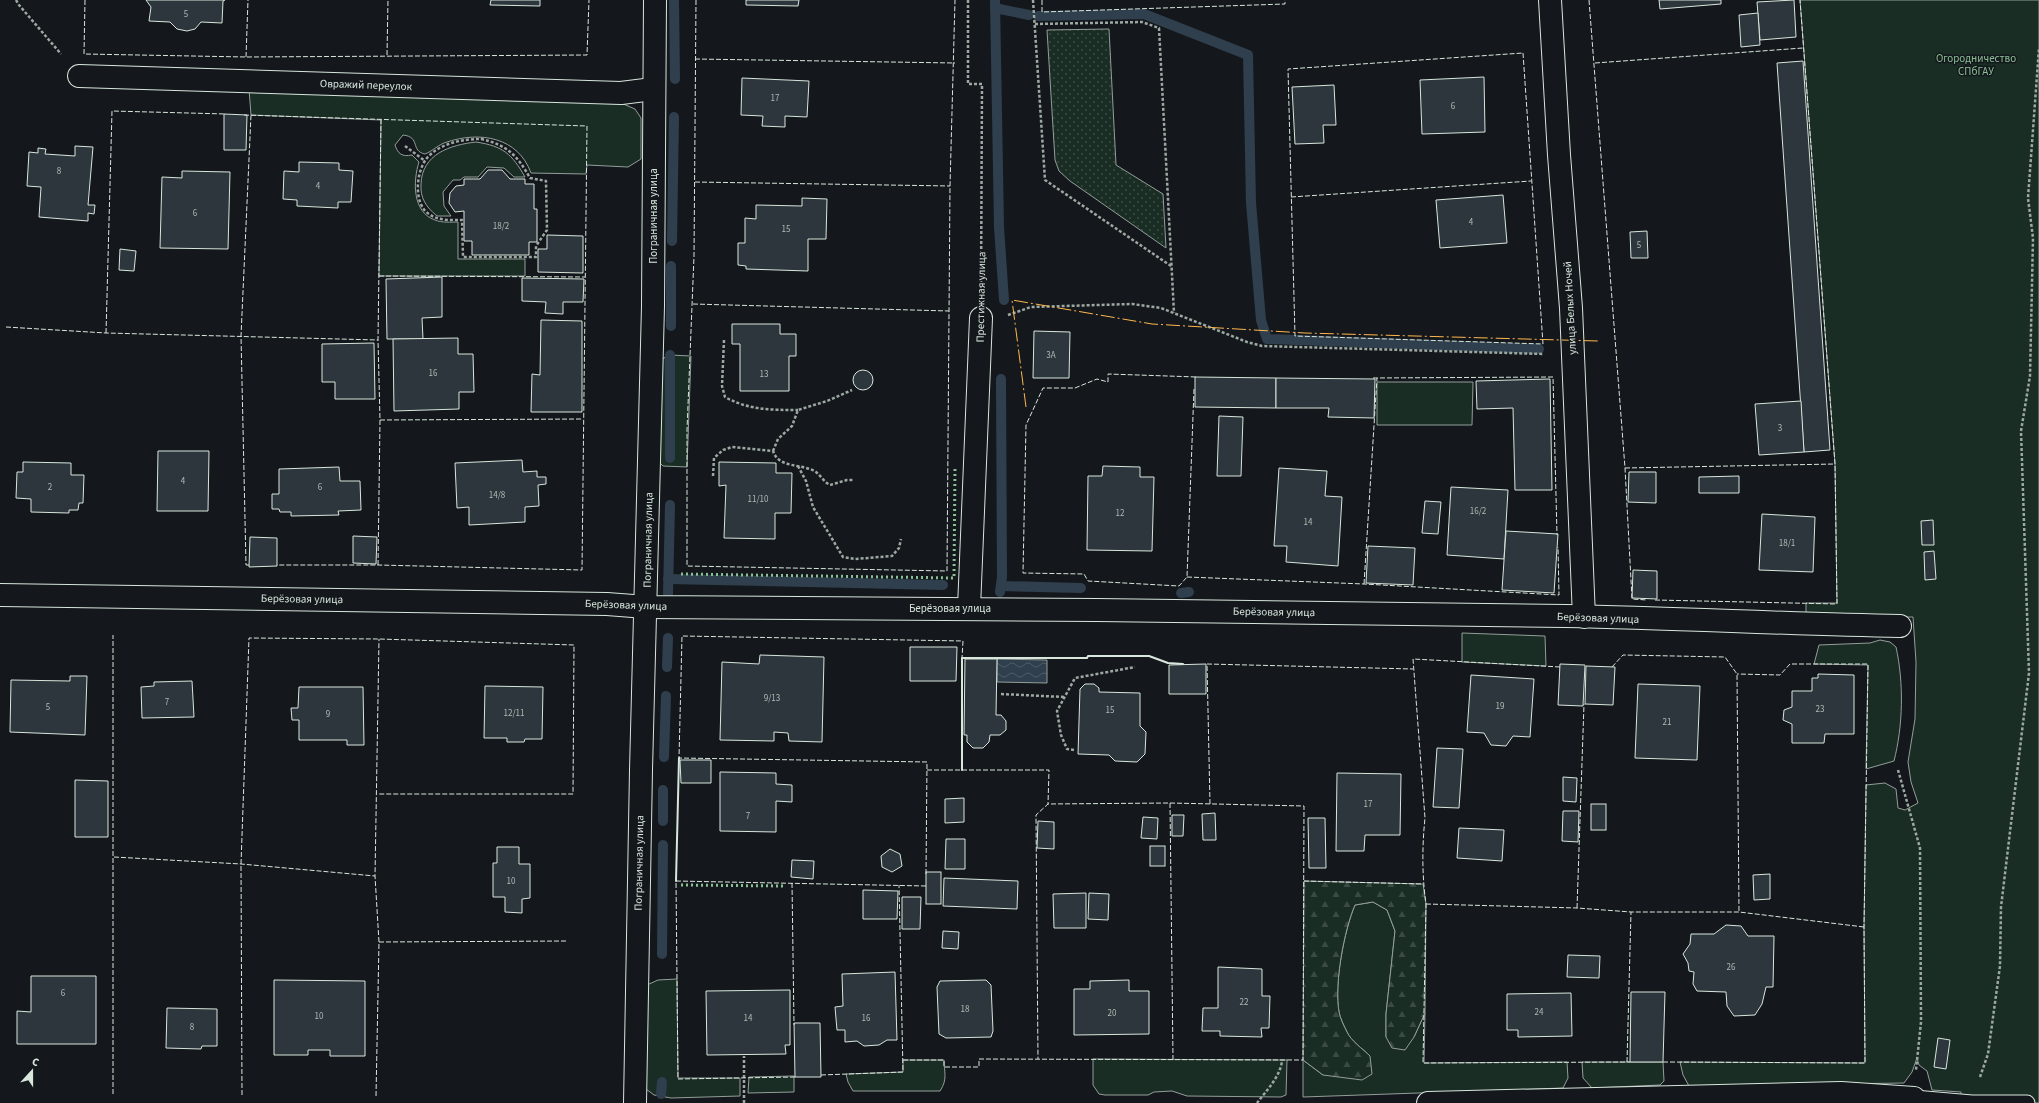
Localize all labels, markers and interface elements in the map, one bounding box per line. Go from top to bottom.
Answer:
house number: 5 [184,8,189,21]
park label: Огородничество СПбГАУ [1936,51,2016,79]
street label: Овражий переулок [320,76,413,94]
house number: 17 [771,92,780,105]
house number: 6 [1451,100,1456,113]
house number: 8 [57,165,62,178]
street label: Пограничная улица [646,168,661,264]
house number: 4 [316,180,321,193]
house number: 6 [193,207,198,220]
house number: 4 [1469,216,1474,229]
house number: 18/2 [493,220,510,233]
house number: 15 [782,223,791,236]
house number: 5 [1637,239,1642,252]
street label: Престижная улица [973,251,989,343]
street label: улица Белых Ночей [1560,261,1580,355]
house number: 3А [1046,349,1056,362]
house number: 16 [429,367,438,380]
house number: 13 [760,368,769,381]
house number: 3 [1778,422,1783,435]
house number: 4 [181,475,186,488]
house number: 2 [48,481,53,494]
house number: 6 [318,481,323,494]
house number: 14/8 [489,489,506,502]
street label: Пограничная улица [640,492,656,588]
house number: 11/10 [747,493,769,506]
house number: 16/2 [1470,505,1487,518]
house number: 12 [1116,507,1125,520]
house number: 14 [1304,516,1313,529]
house number: 18/1 [1779,537,1795,550]
street label: Берёзовая улица [261,591,343,607]
street label: Берёзовая улица [585,596,667,614]
street label: Берёзовая улица [909,601,991,616]
street label: Берёзовая улица [1233,604,1315,620]
street label: Берёзовая улица [1557,609,1639,627]
house number: 9/13 [764,692,781,705]
house number: 7 [165,696,170,709]
house number: 19 [1496,700,1505,713]
house number: 5 [46,701,51,714]
house number: 23 [1816,703,1825,716]
house number: 15 [1106,704,1115,717]
house number: 12/11 [503,707,525,720]
house number: 9 [326,708,331,721]
house number: 21 [1663,716,1671,729]
house number: 17 [1364,798,1373,811]
house number: 7 [746,810,751,823]
street label: Пограничная улица [631,815,647,911]
house number: 10 [507,875,516,888]
house number: 26 [1727,961,1736,974]
house number: 6 [61,987,66,1000]
house number: 22 [1240,996,1249,1009]
house number: 18 [961,1003,970,1016]
house number: 24 [1535,1006,1544,1019]
house number: 20 [1108,1007,1117,1020]
house number: 10 [315,1010,324,1023]
house number: 14 [744,1012,753,1025]
house number: 16 [862,1012,871,1025]
house number: 8 [190,1021,195,1034]
north arrow [12,1051,52,1091]
text: С [30,1054,42,1070]

